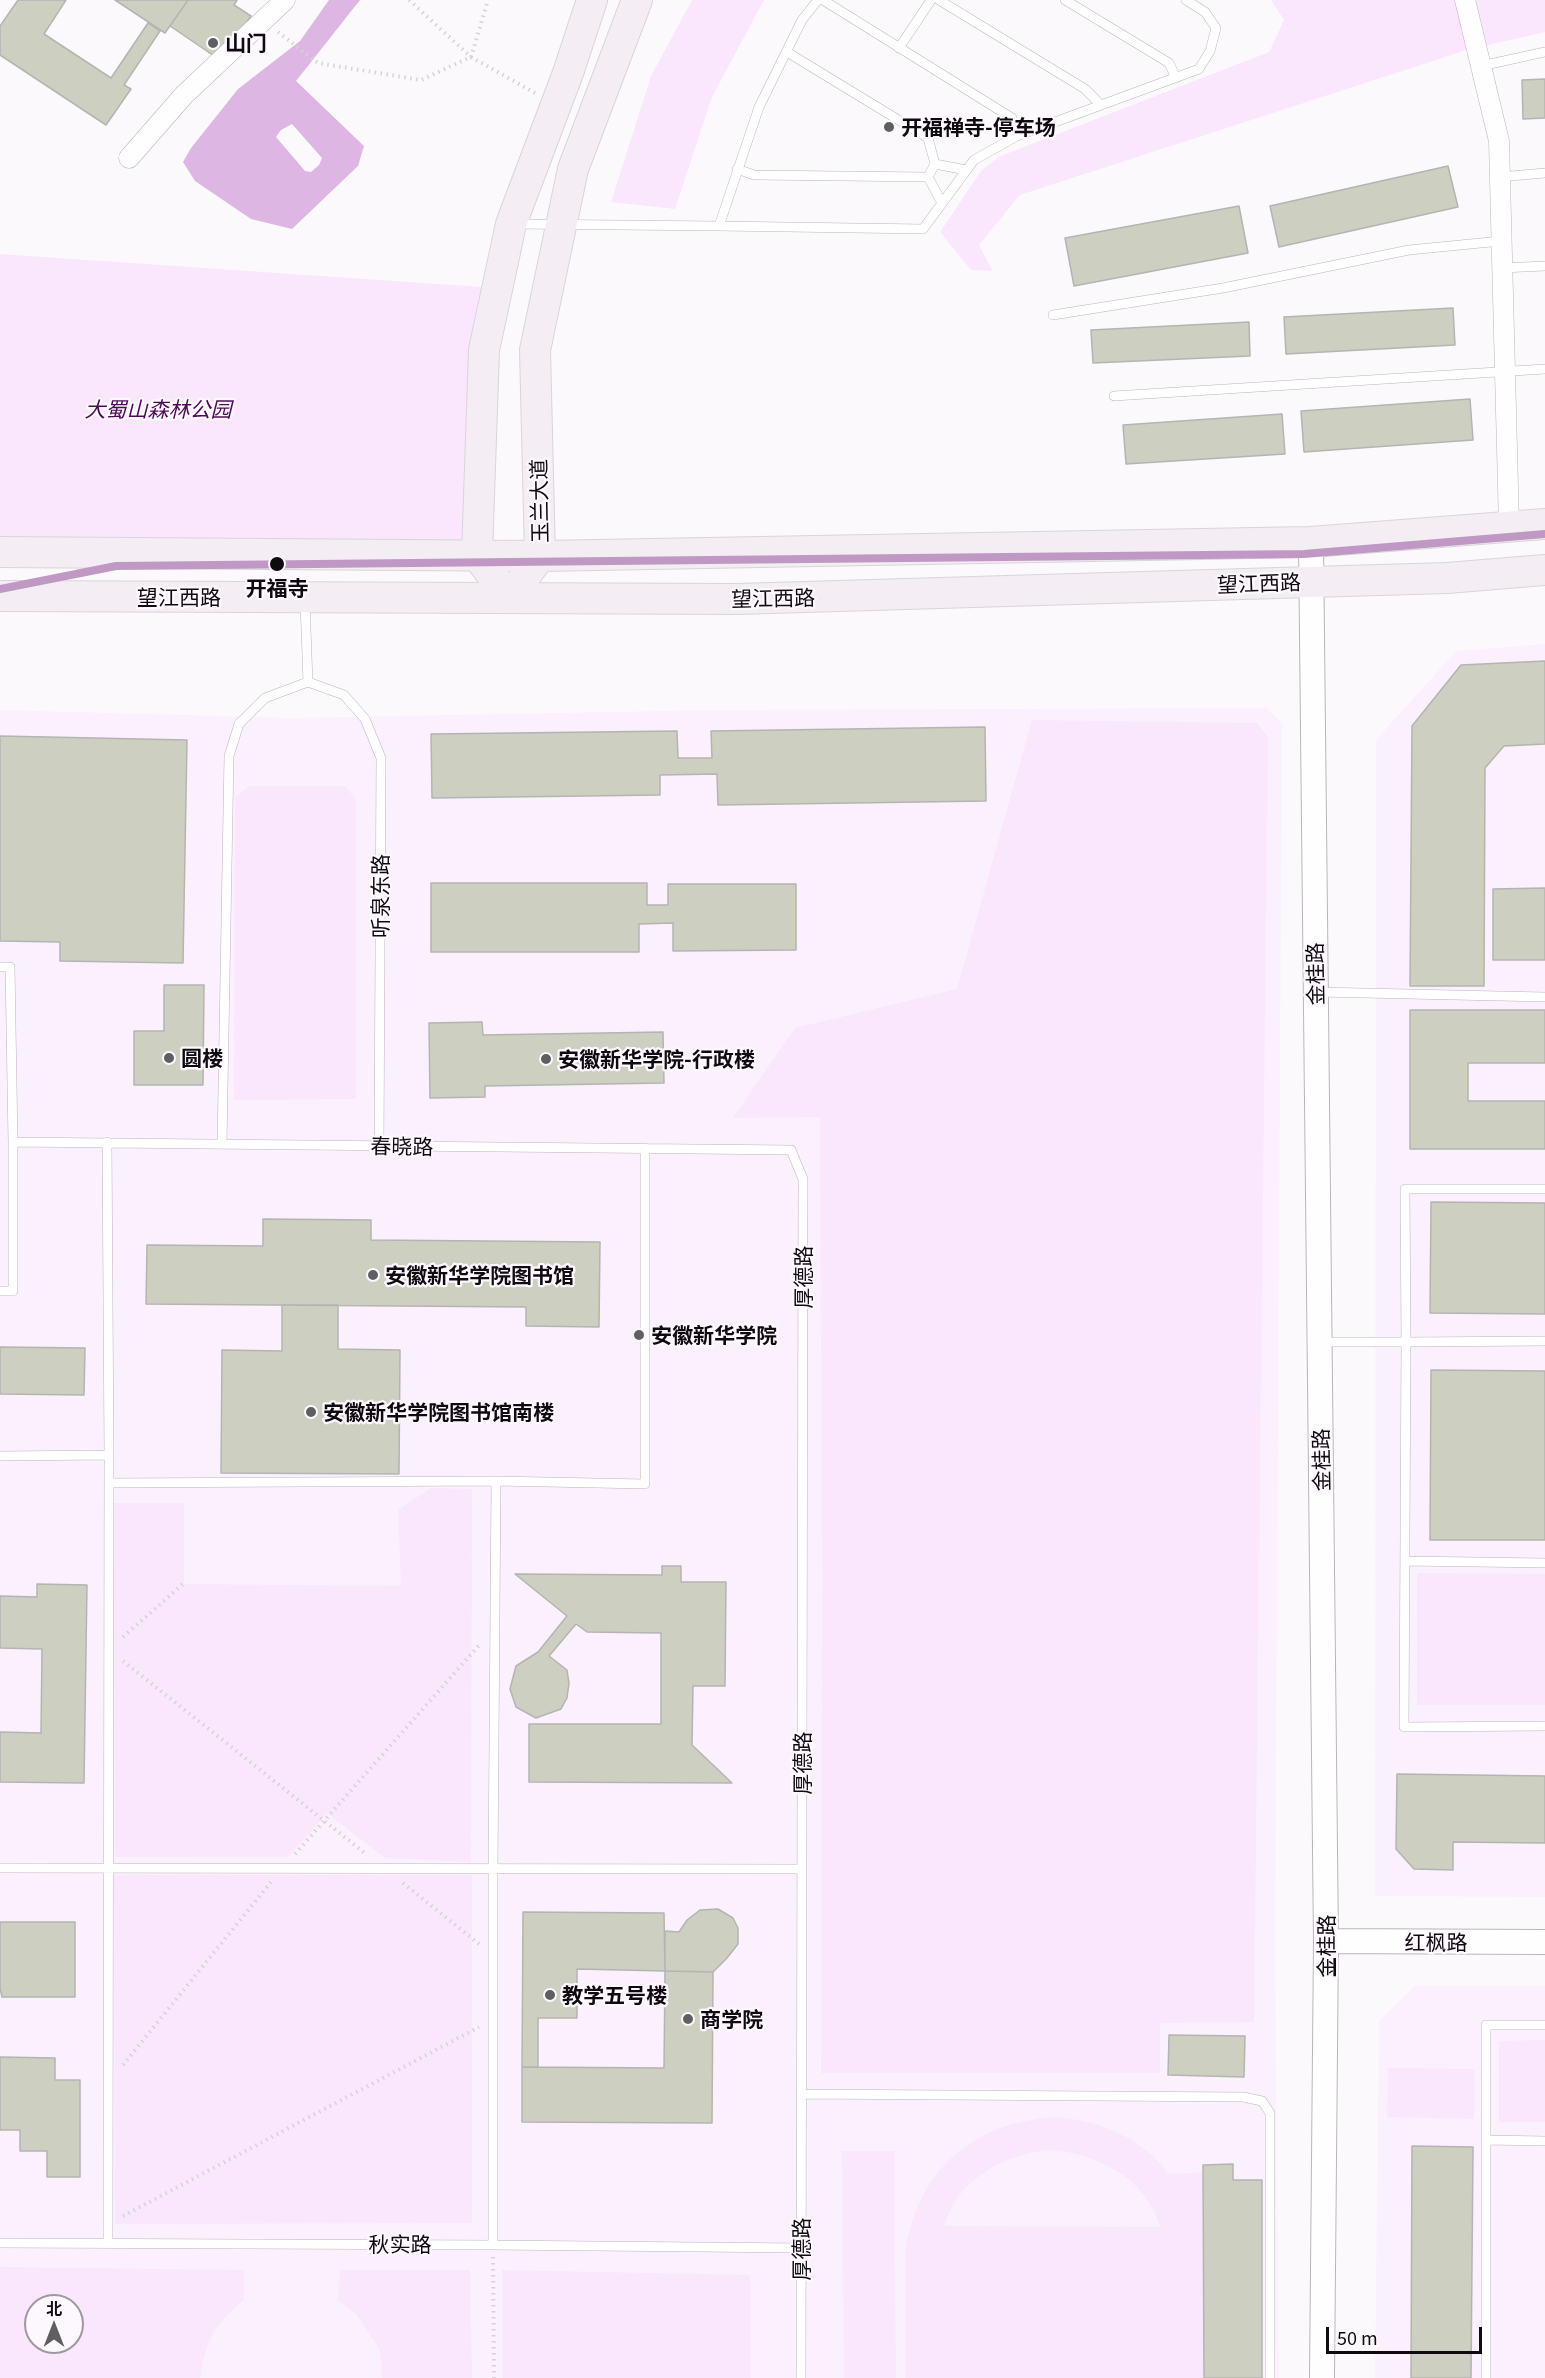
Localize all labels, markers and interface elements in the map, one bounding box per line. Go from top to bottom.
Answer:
place label: 山门 [225,30,267,56]
marker: 山门 [206,36,220,50]
place label: 开福禅寺-停车场 [901,114,1056,140]
marker: 开福禅寺-停车场 [882,120,896,134]
park label: 大蜀山森林公园 [85,396,231,422]
street label: 玉兰大道 [526,459,552,543]
marker: 开福寺 [268,555,286,573]
street label: 望江西路 [1217,569,1301,597]
place label: 开福寺 [246,575,308,601]
street label: 望江西路 [137,584,221,610]
street label: 望江西路 [731,585,815,611]
street label: 听泉东路 [367,854,393,938]
street label: 金桂路 [1302,942,1328,1006]
place label: 圆楼 [181,1045,223,1071]
place label: 安徽新华学院-行政楼 [558,1046,755,1072]
marker: 圆楼 [162,1051,176,1065]
marker: 安徽新华学院-行政楼 [539,1052,553,1066]
street label: 春晓路 [370,1133,434,1159]
street label: 厚德路 [790,1246,816,1308]
place label: 安徽新华学院图书馆 [385,1262,574,1288]
marker: 安徽新华学院图书馆 [366,1268,380,1282]
place label: 安徽新华学院 [651,1322,777,1348]
marker: 安徽新华学院 [632,1328,646,1342]
place label: 安徽新华学院图书馆南楼 [323,1399,554,1425]
marker: 安徽新华学院图书馆南楼 [304,1405,318,1419]
street label: 金桂路 [1308,1428,1334,1492]
street label: 厚德路 [789,1732,815,1794]
street label: 金桂路 [1313,1915,1339,1977]
street label: 红枫路 [1405,1929,1467,1955]
place label: 教学五号楼 [562,1982,667,2008]
marker: 教学五号楼 [543,1988,557,2002]
place label: 商学院 [700,2006,763,2032]
marker: 商学院 [681,2012,695,2026]
street label: 厚德路 [788,2218,814,2280]
street label: 秋实路 [369,2231,431,2257]
north arrow [24,2294,84,2354]
text: 北 [46,2296,62,2320]
scale bar [1329,2315,1485,2353]
text: 50 m [1337,2324,1378,2350]

